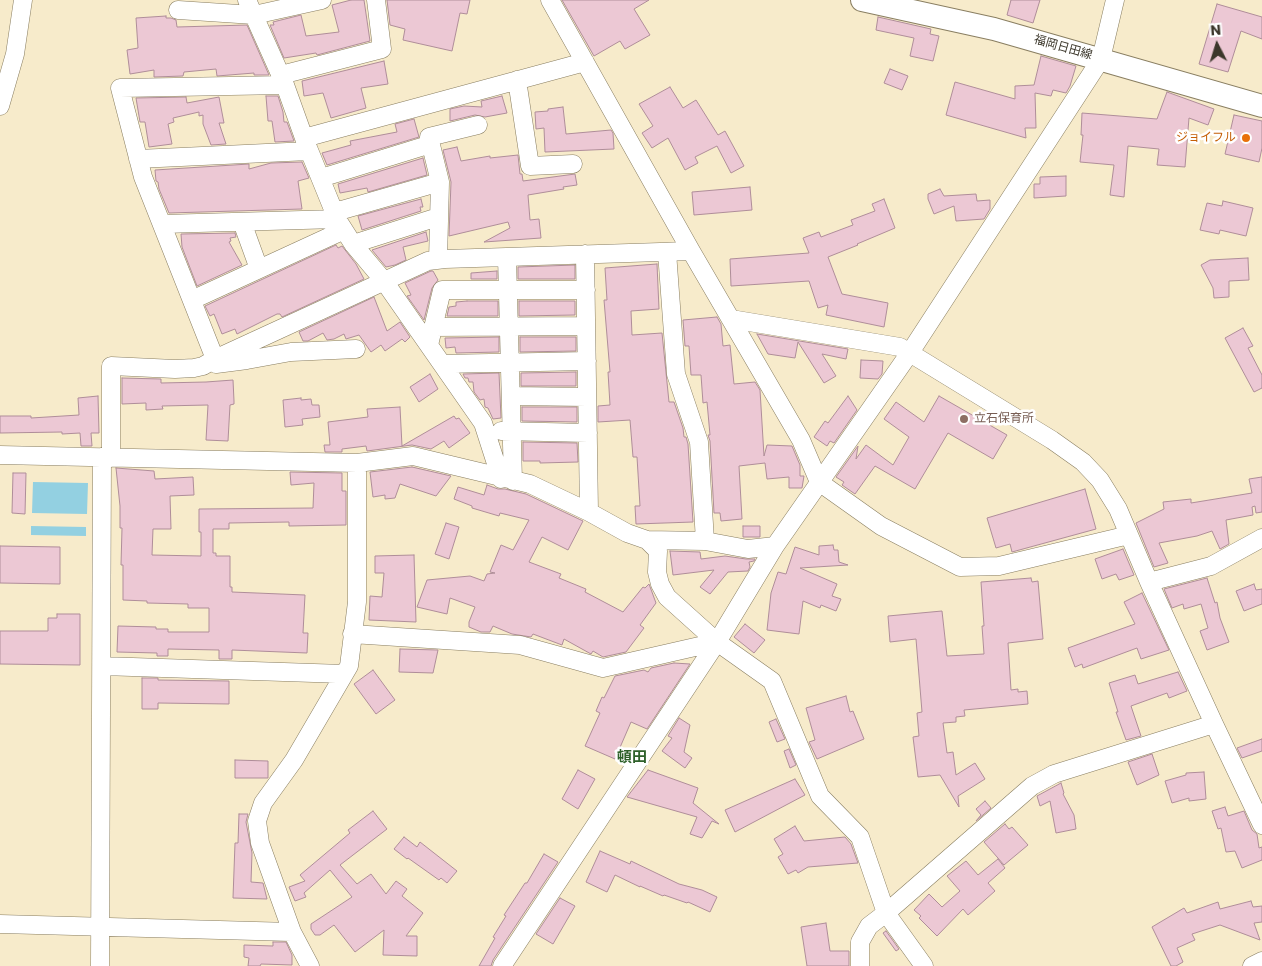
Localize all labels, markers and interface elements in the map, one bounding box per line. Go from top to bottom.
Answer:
north arrow [1192,20,1242,70]
text: N [1210,20,1222,40]
street label: 福岡日田線 [1032,33,1094,63]
place label: ジョイフル [1176,131,1236,145]
marker: ジョイフル [1240,132,1252,144]
place label: 立石保育所 [974,412,1034,426]
marker: 立石保育所 [958,413,970,425]
district label: 頓田 [617,749,647,767]

